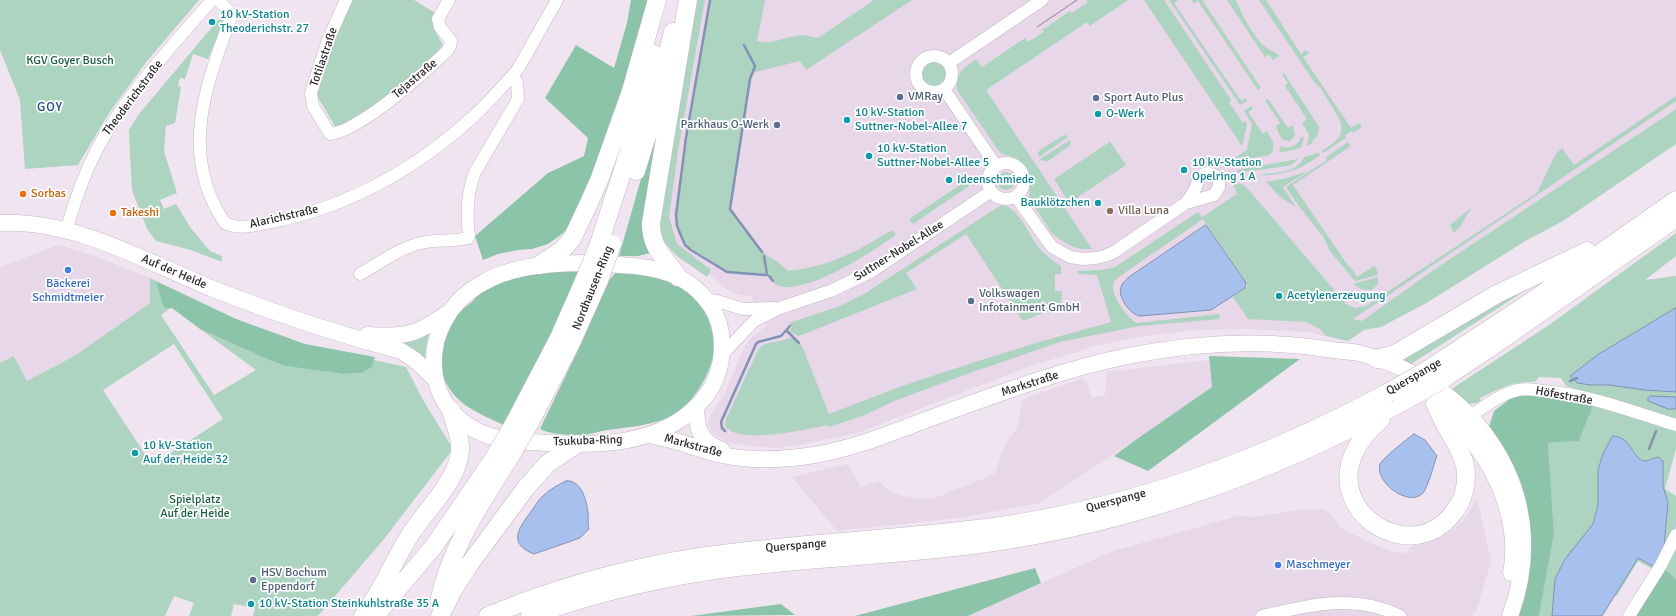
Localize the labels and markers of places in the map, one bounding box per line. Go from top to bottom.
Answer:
place label: 10 kV-Station Theoderichstr. 27 [220,8,309,36]
marker: 10 kV-Station Theoderichstr. 27 [207,17,217,27]
place label: VMRay [908,90,943,104]
place label: Sport Auto Plus [1104,91,1184,105]
marker: VMRay [895,92,905,102]
marker: Sport Auto Plus [1091,93,1101,103]
place label: 10 kV-Station Suttner-Nobel-Allee 7 [855,106,967,134]
place label: O-Werk [1106,107,1144,121]
marker: O-Werk [1093,109,1103,119]
marker: 10 kV-Station Suttner-Nobel-Allee 7 [842,115,852,125]
place label: Parkhaus O-Werk [681,118,769,132]
marker: Parkhaus O-Werk [772,120,782,130]
place label: 10 kV-Station Suttner-Nobel-Allee 5 [877,142,989,170]
marker: 10 kV-Station Suttner-Nobel-Allee 5 [864,151,874,161]
place label: 10 kV-Station Opelring 1 A [1192,156,1261,184]
marker: 10 kV-Station Opelring 1 A [1179,165,1189,175]
place label: Ideenschmiede [957,173,1034,187]
marker: Ideenschmiede [944,175,954,185]
place label: Sorbas [31,187,66,201]
marker: Sorbas [18,189,28,199]
place label: Bauklötzchen [1020,196,1090,210]
marker: Bauklötzchen [1093,198,1103,208]
place label: Villa Luna [1118,204,1169,218]
place label: Takeshi [121,206,159,220]
marker: Villa Luna [1105,206,1115,216]
marker: Takeshi [108,208,118,218]
marker: Bäckerei Schmidtmeier [63,265,73,275]
place label: Bäckerei Schmidtmeier [32,277,104,305]
place label: Volkswagen Infotainment GmbH [979,287,1080,315]
place label: Acetylenerzeugung [1287,289,1386,303]
marker: Acetylenerzeugung [1274,291,1284,301]
marker: Volkswagen Infotainment GmbH [966,296,976,306]
place label: 10 kV-Station Auf der Heide 32 [143,439,228,467]
marker: 10 kV-Station Auf der Heide 32 [130,448,140,458]
place label: Maschmeyer [1286,558,1351,572]
marker: Maschmeyer [1273,560,1283,570]
place label: HSV Bochum Eppendorf [261,566,327,594]
marker: HSV Bochum Eppendorf [248,575,258,585]
place label: 10 kV-Station Steinkuhlstraße 35 A [259,597,439,611]
marker: 10 kV-Station Steinkuhlstraße 35 A [246,599,256,609]

